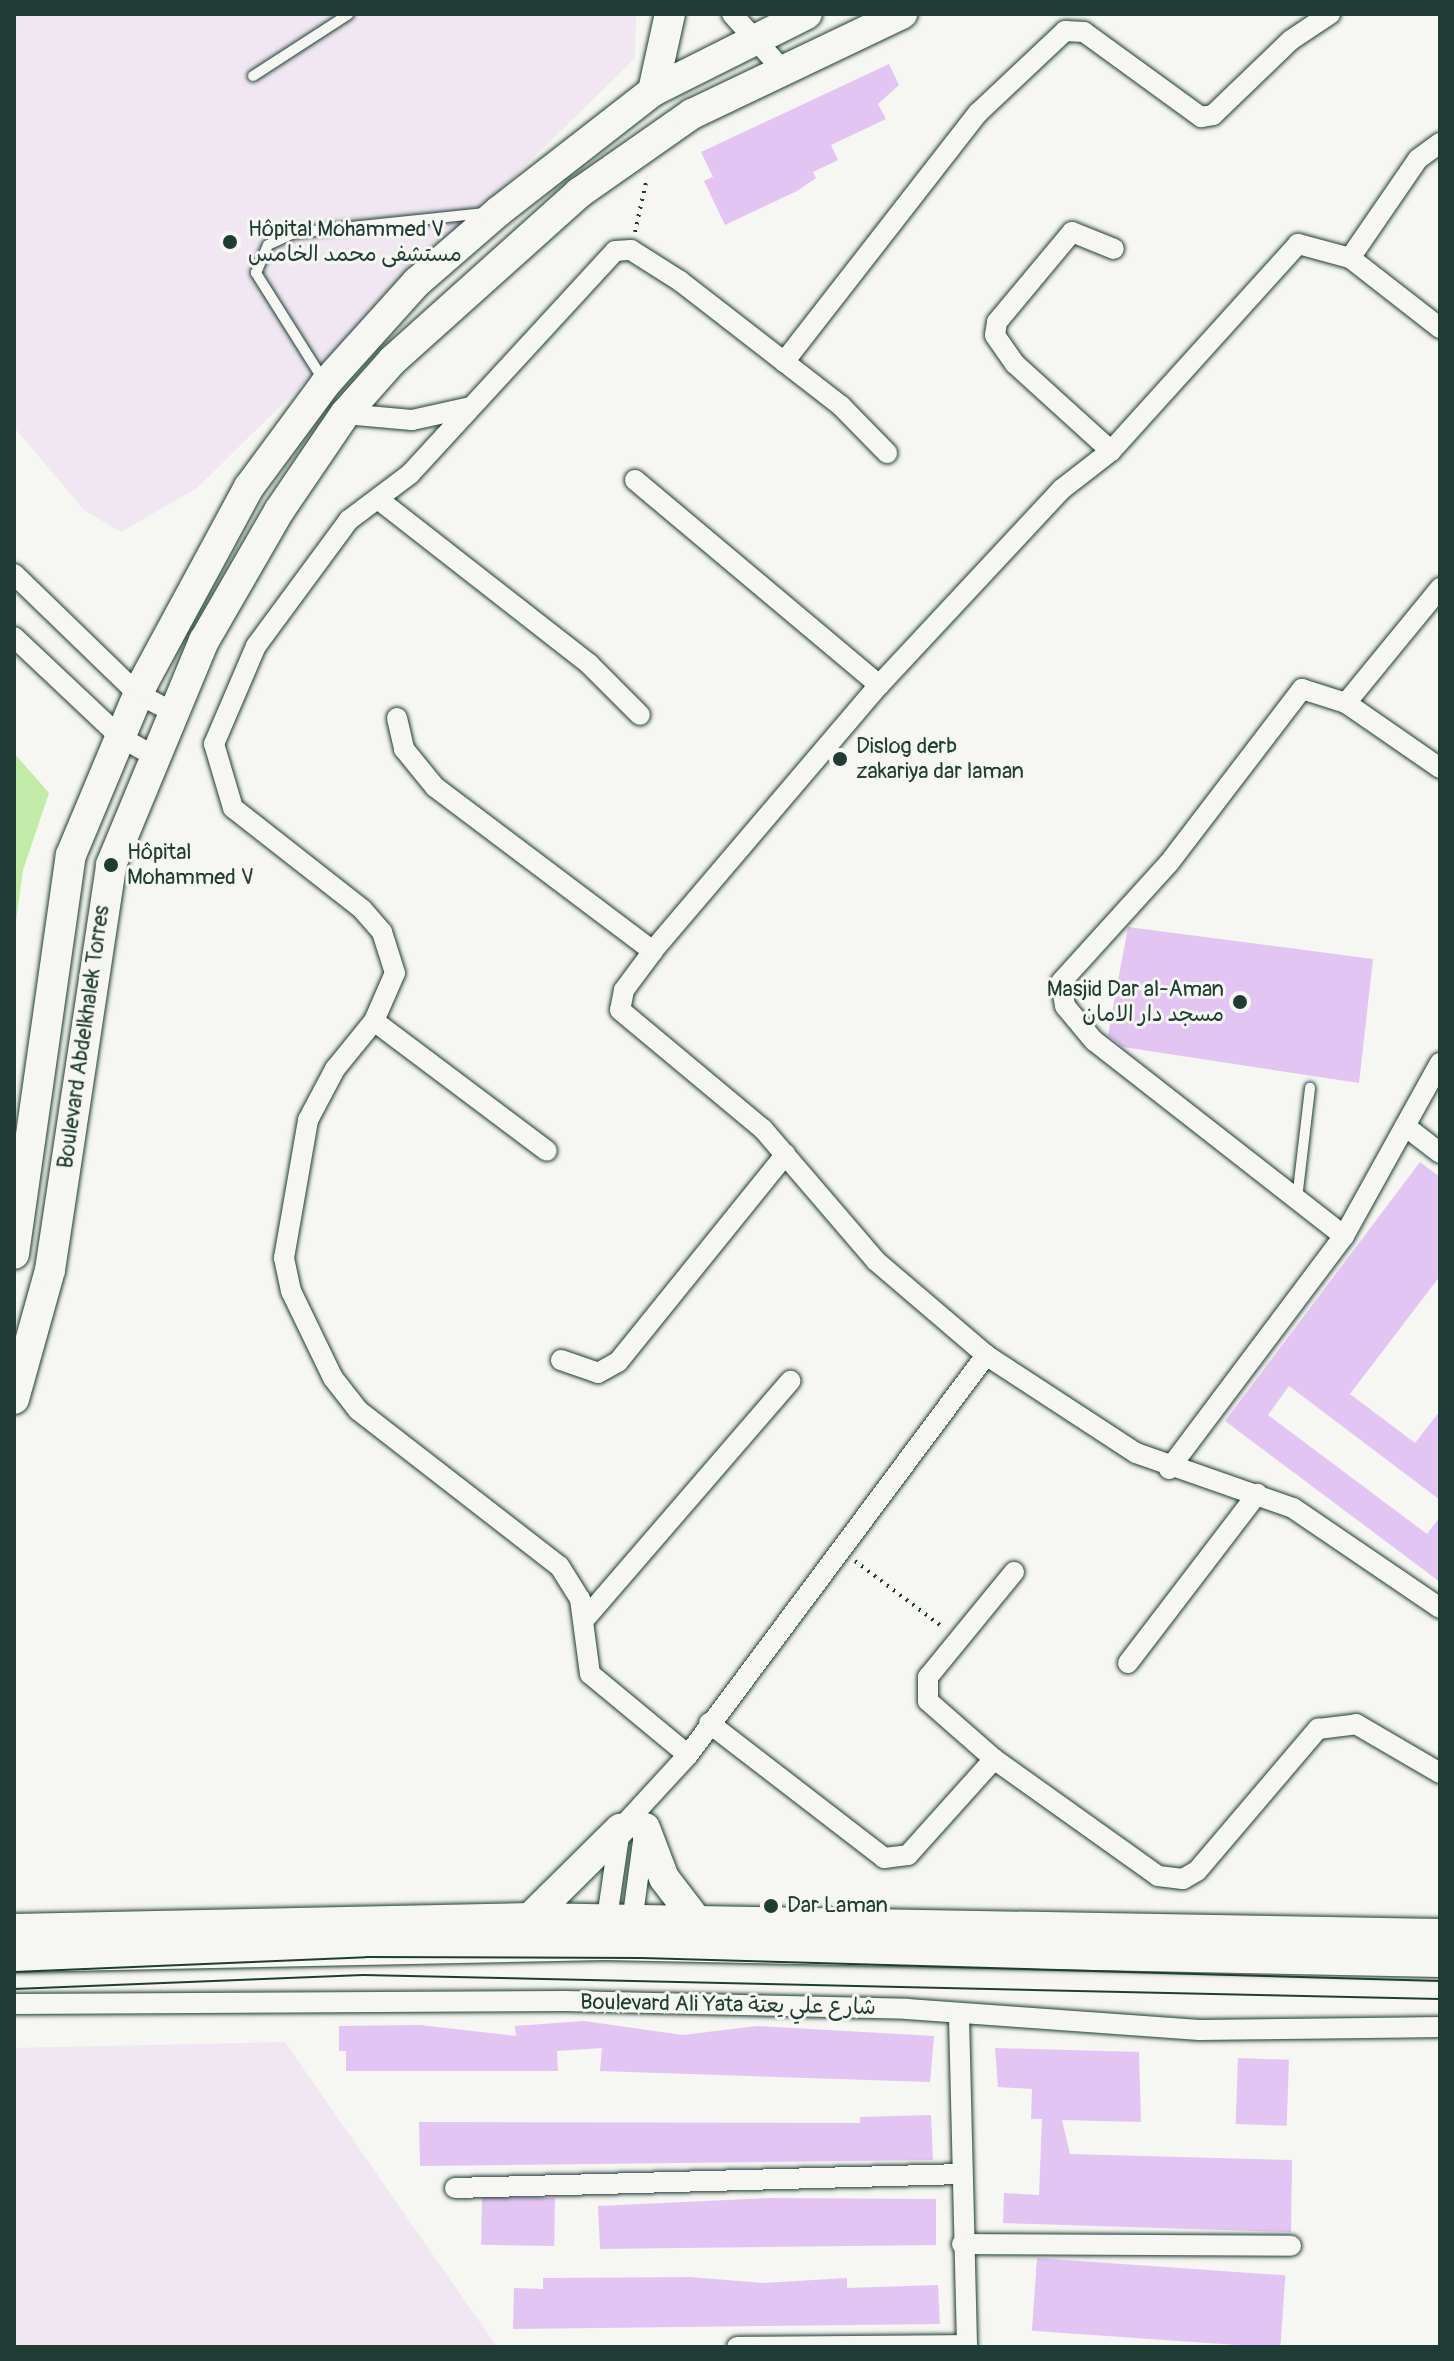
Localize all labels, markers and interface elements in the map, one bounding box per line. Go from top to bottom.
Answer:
place label: Hôpital Mohammed V مستشفى محمد الخامس [248,216,462,268]
marker: Hôpital Mohammed V مستشفى محمد الخامس [219,231,241,253]
place label: Dislog derb zakariya dar laman [856,733,1024,784]
marker: Dislog derb zakariya dar laman [831,750,849,768]
place label: Hôpital Mohammed V [127,839,254,890]
marker: Hôpital Mohammed V [102,856,120,874]
street label: Boulevard Abdelkhalek Torres [52,904,116,1170]
place label: Masjid Dar al-Aman مسجد دار الامان [1047,976,1224,1028]
marker: Masjid Dar al-Aman مسجد دار الامان [1231,993,1249,1011]
place label: Dar Laman [787,1893,888,1919]
marker: Dar Laman [762,1897,780,1915]
street label: Boulevard Ali Yata شارع علي يعتة [580,1989,876,2021]

